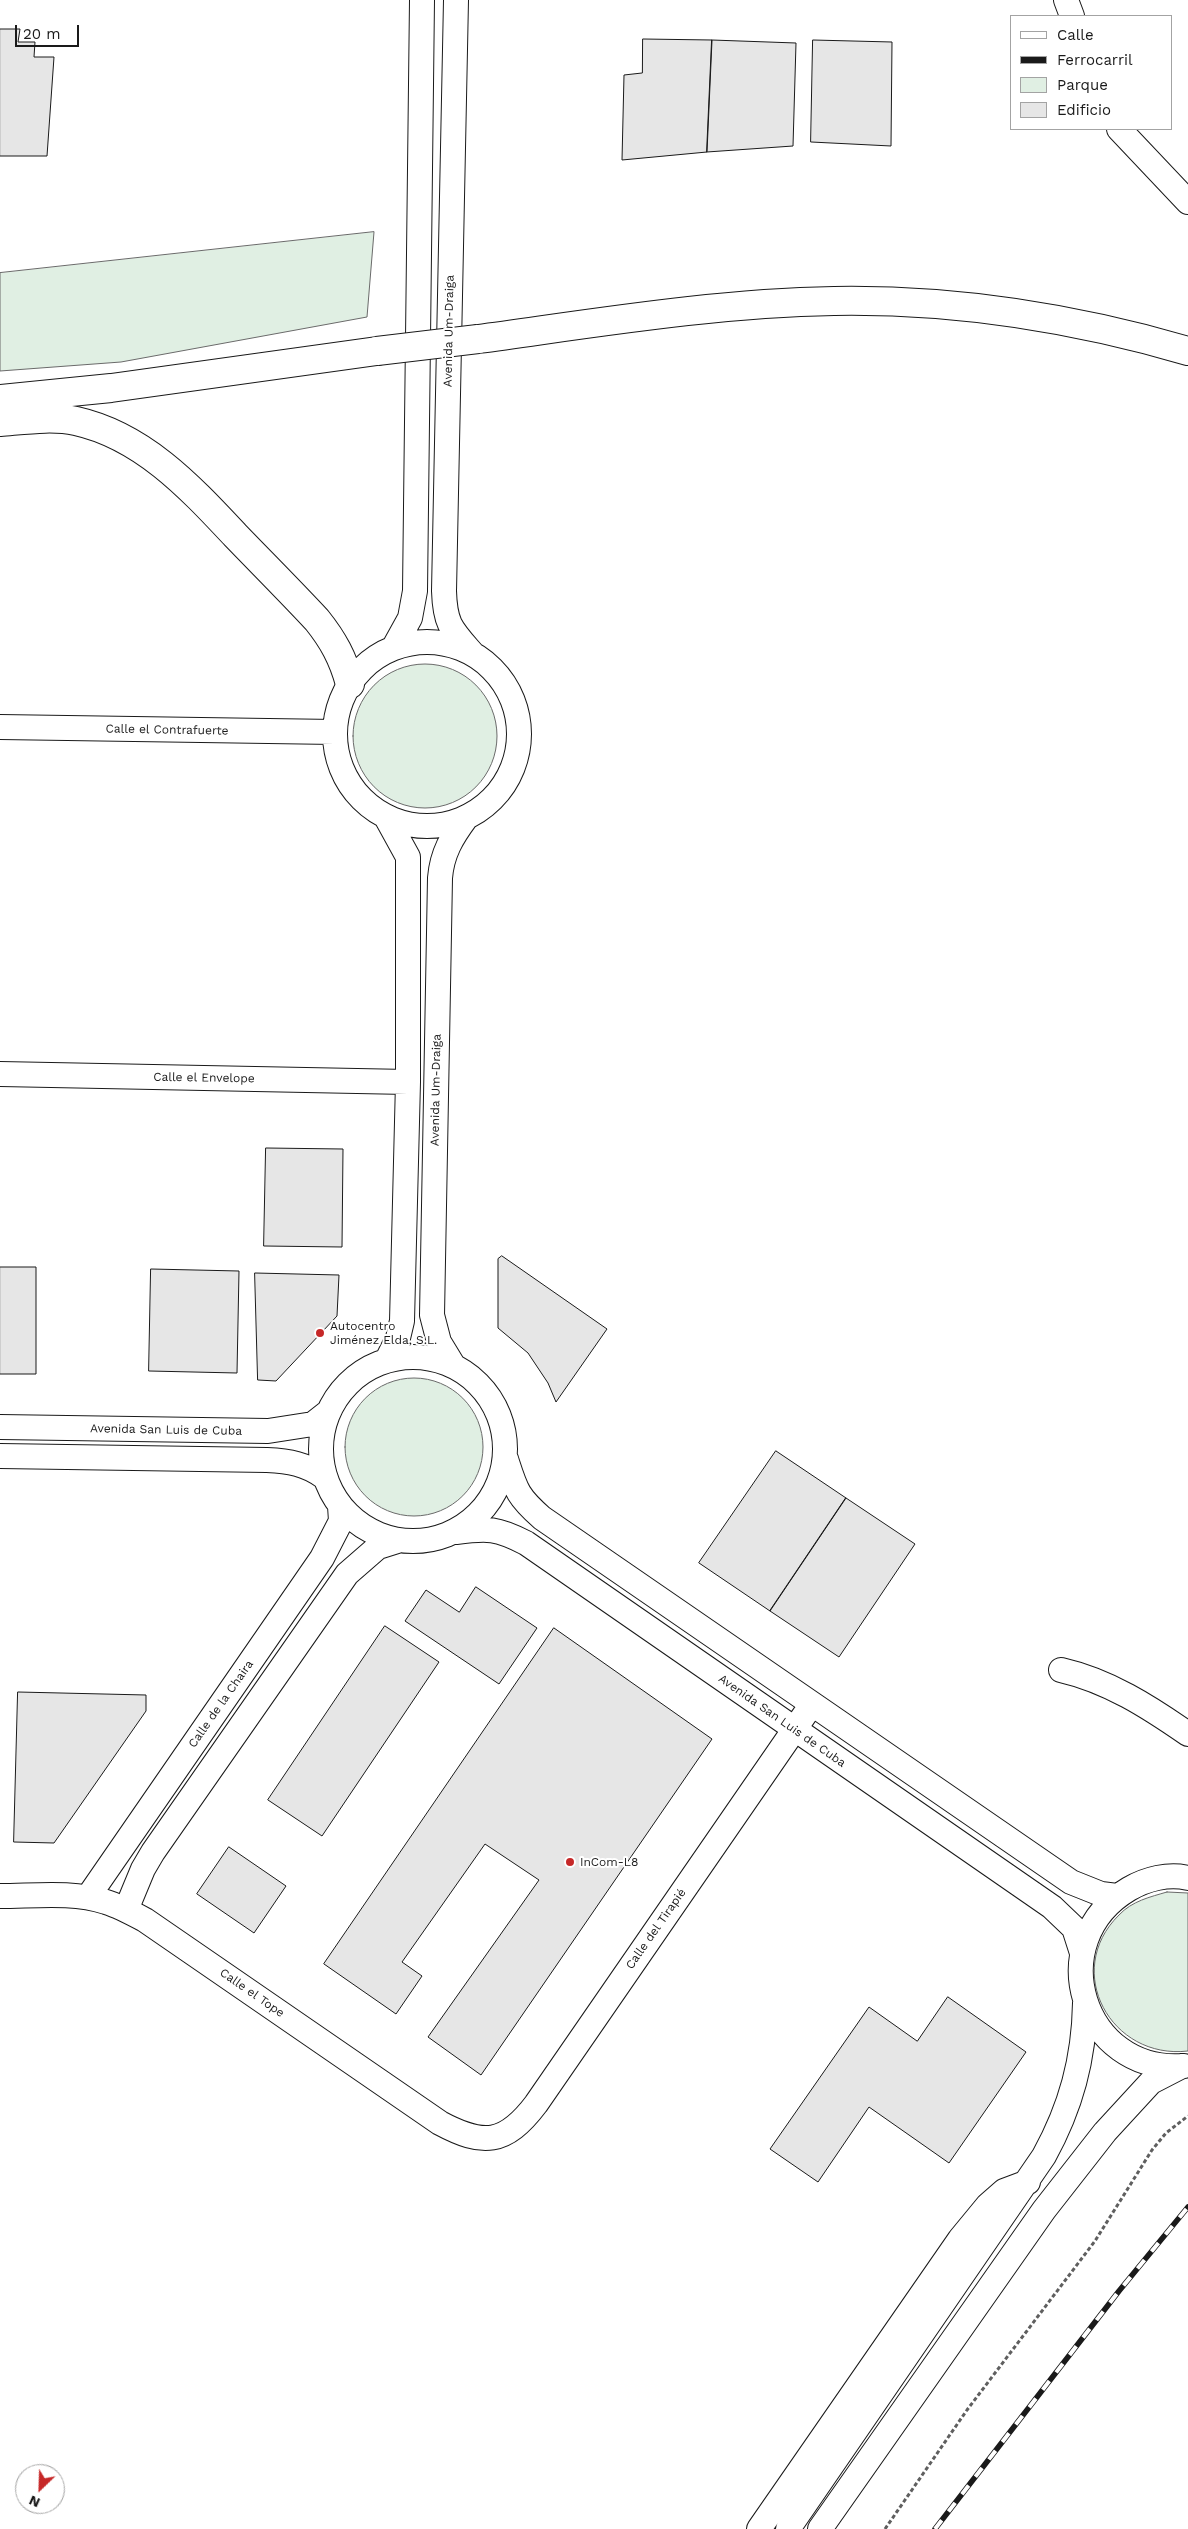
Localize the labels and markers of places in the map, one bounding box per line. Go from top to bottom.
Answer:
place label: Autocentro Jiménez Elda, S.L. [330,1319,437,1347]
marker: Autocentro Jiménez Elda, S.L. [314,1327,326,1339]
place label: InCom-L8 [580,1855,638,1869]
marker: InCom-L8 [564,1856,576,1868]

